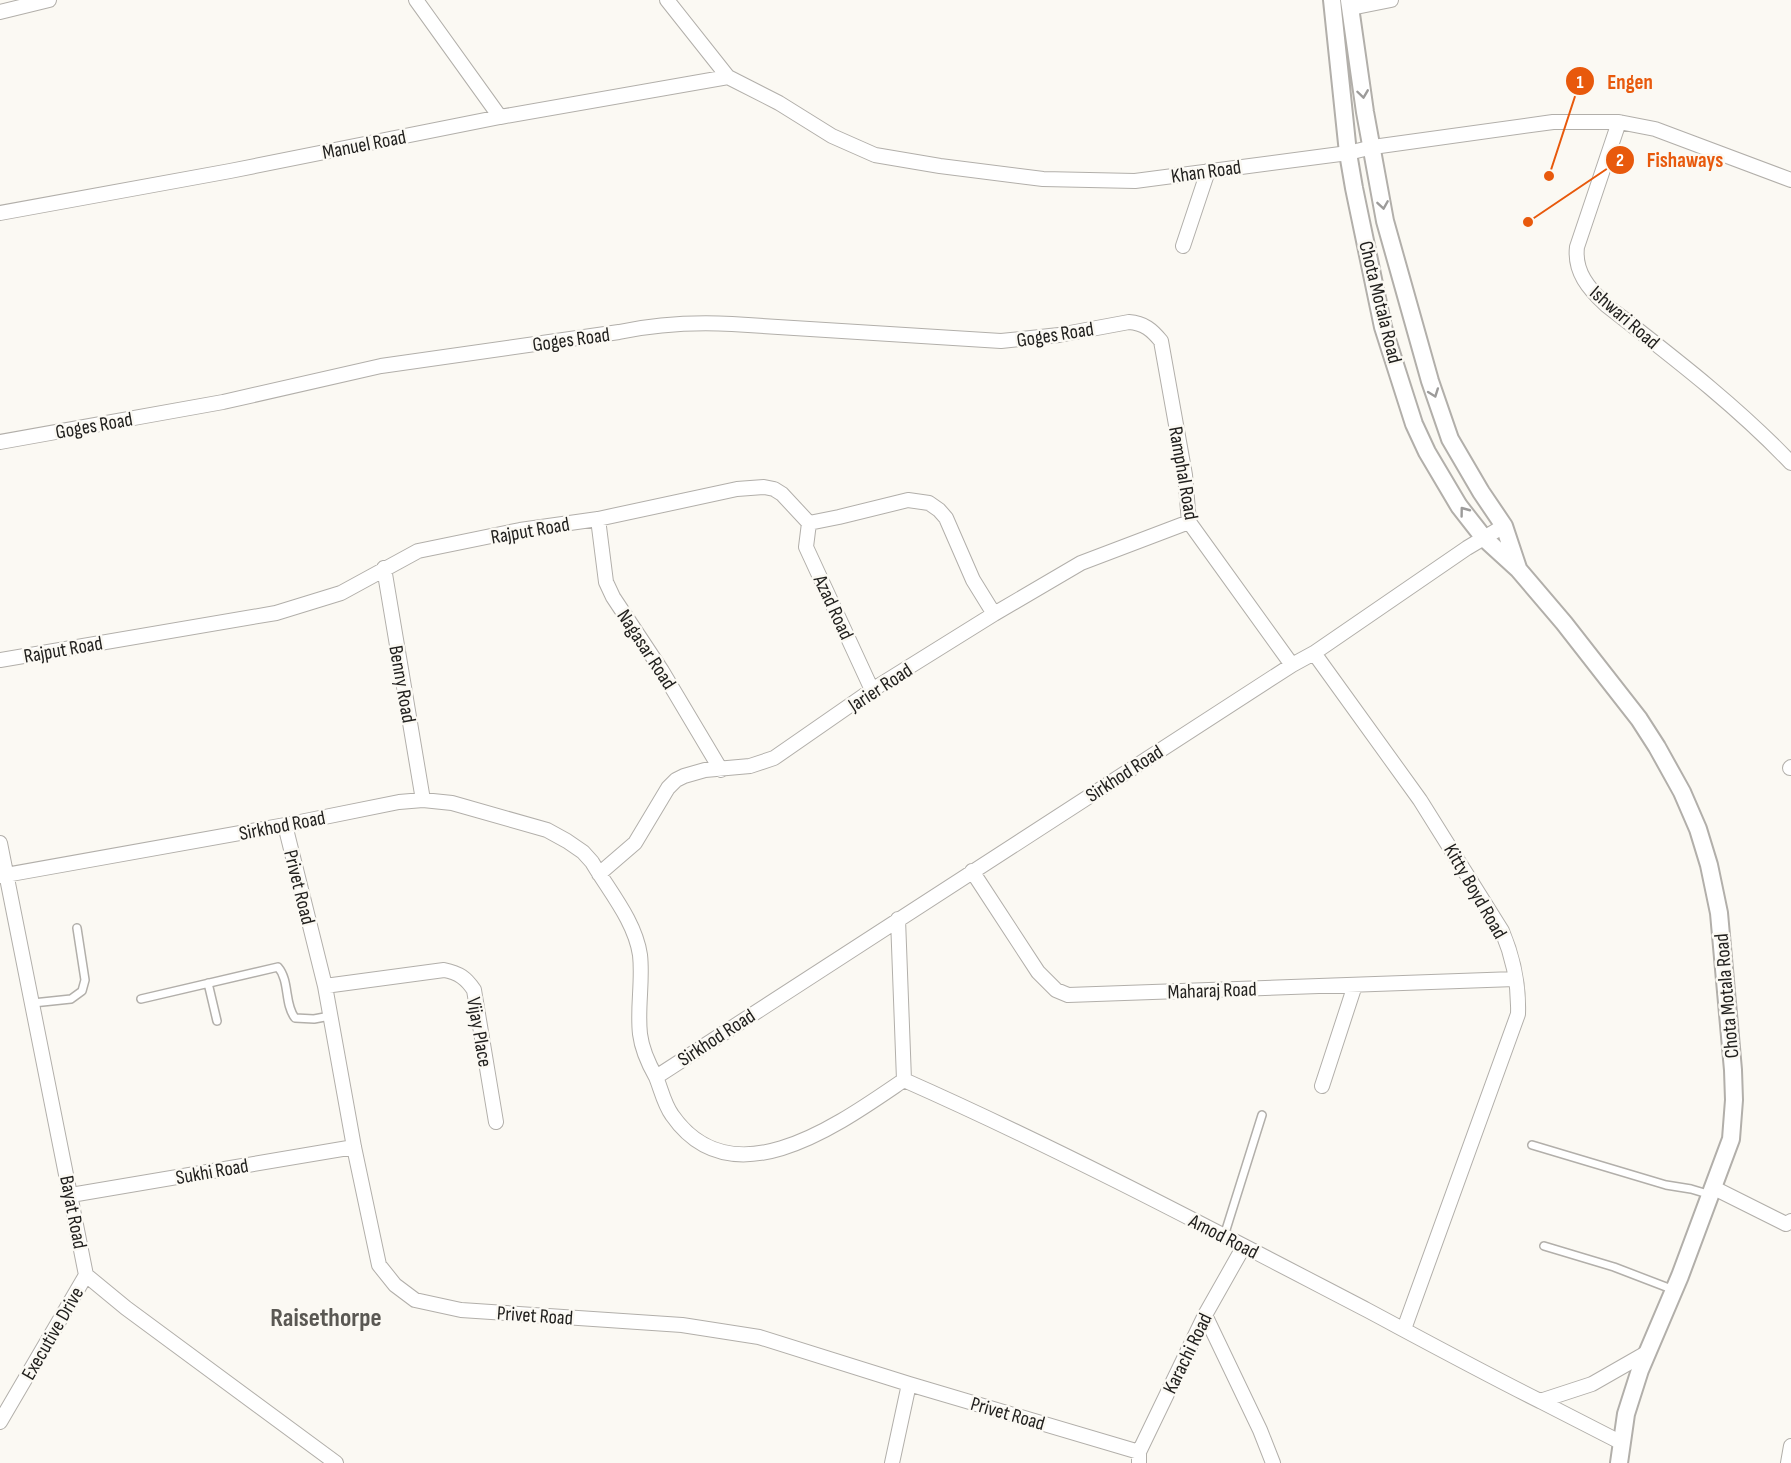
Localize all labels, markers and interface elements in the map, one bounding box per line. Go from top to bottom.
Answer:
callout: Engen [1565,62,1664,101]
text: Engen [1607,70,1653,95]
text: 1 [1576,72,1584,93]
one-way arrow [1356,89,1368,98]
street label: Manuel Road [320,125,408,165]
callout: Fishaways [1605,140,1736,179]
text: Fishaways [1647,148,1723,173]
text: 2 [1616,150,1624,171]
street label: Khan Road [1170,155,1243,189]
one-way arrow [1376,200,1389,210]
street label: Chota Motala Road [1353,239,1407,366]
street label: Ishwari Road [1585,281,1664,354]
street label: Goges Road [1015,317,1095,353]
street label: Goges Road [531,323,611,357]
one-way arrow [1427,387,1440,398]
street label: Goges Road [54,407,135,445]
street label: Ramphal Road [1163,425,1203,522]
one-way arrow [1460,507,1471,518]
street label: Rajput Road [489,512,571,550]
street label: Azad Road [807,570,858,644]
street label: Nagasar Road [611,605,681,694]
street label: Rajput Road [22,631,104,669]
street label: Benny Road [383,644,421,725]
street label: Jarier Road [843,658,917,718]
street label: Sirkhod Road [1081,740,1168,808]
street label: Sirkhod Road [237,806,327,846]
street label: Kitty Boyd Road [1438,840,1512,943]
street label: Privet Road [278,847,320,927]
street label: Chota Motala Road [1710,932,1744,1059]
street label: Maharaj Road [1167,977,1257,1005]
street label: Vijay Place [461,995,497,1069]
street label: Sirkhod Road [673,1004,760,1072]
street label: Sukhi Road [174,1154,250,1190]
street label: Bayat Road [54,1173,92,1251]
street label: Amod Road [1184,1209,1262,1265]
street label: Executive Drive [17,1283,89,1384]
street label: Privet Road [496,1301,574,1331]
district label: Raisethorpe [270,1303,382,1334]
street label: Karachi Road [1158,1309,1218,1398]
street label: Privet Road [968,1392,1048,1436]

